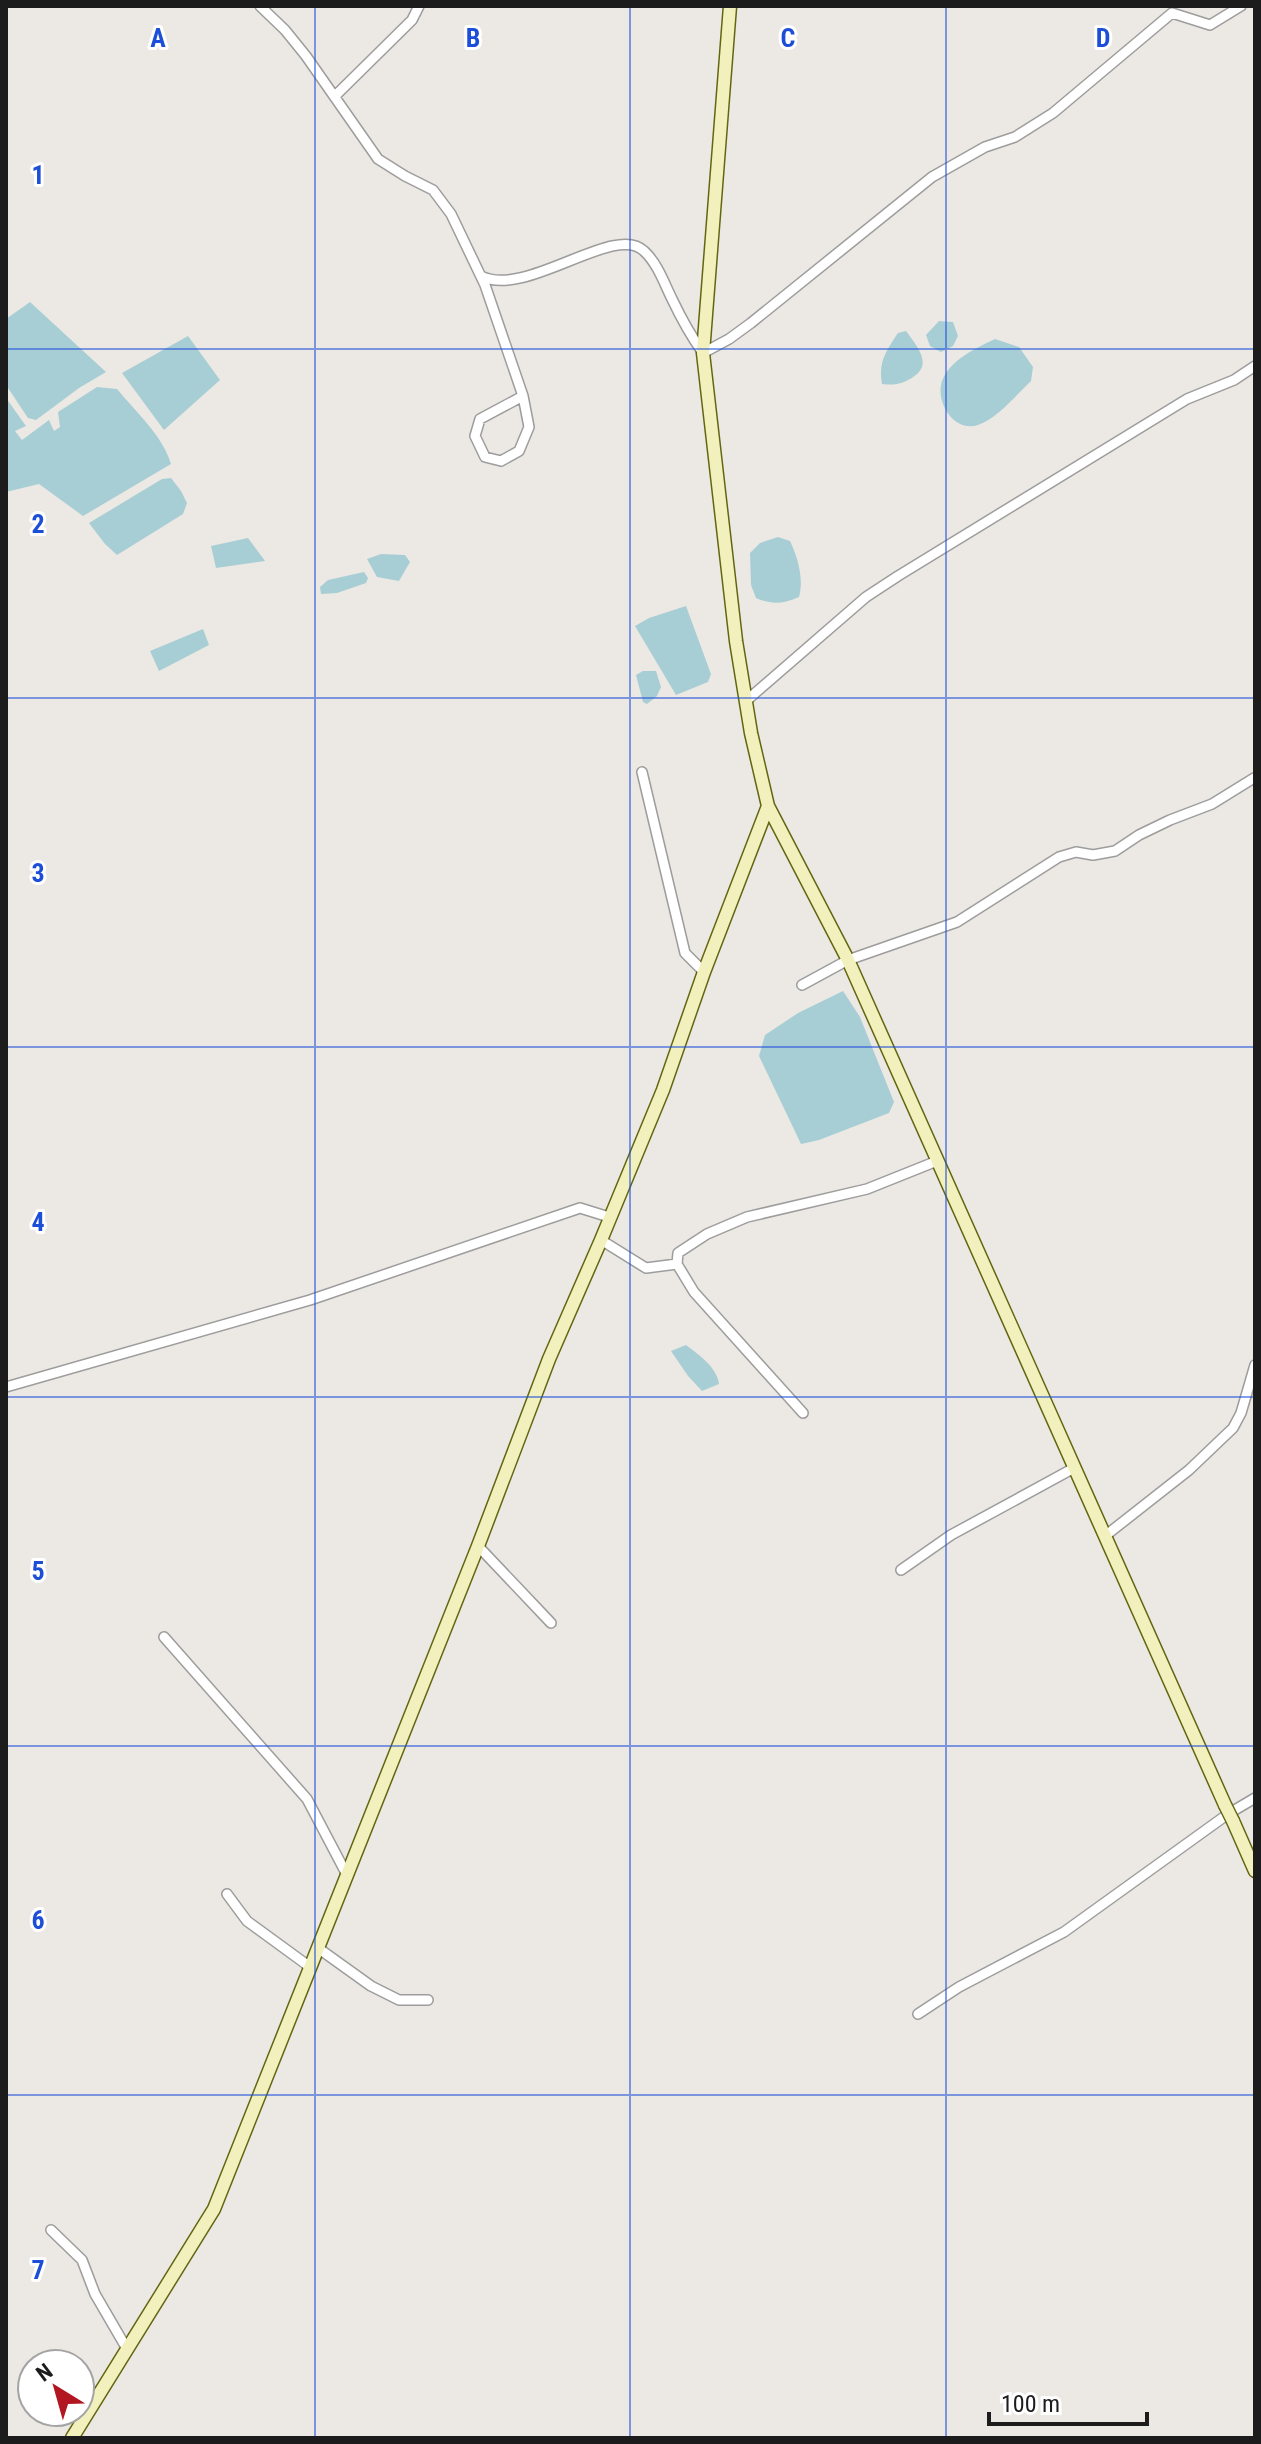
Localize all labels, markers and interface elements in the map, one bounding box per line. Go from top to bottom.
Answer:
text: A [150,23,166,53]
text: B [466,23,480,53]
text: C [781,23,796,53]
text: D [1096,23,1110,53]
text: 1 [31,160,45,190]
text: 2 [31,509,45,539]
text: 3 [31,858,45,888]
text: 4 [31,1207,45,1237]
text: 5 [31,1556,45,1586]
text: 6 [31,1905,45,1935]
text: 7 [31,2255,45,2285]
north arrow [16,2348,96,2428]
text: N [31,2358,57,2386]
scale bar [989,2376,1147,2426]
text: 100 m [1001,2390,1060,2418]

